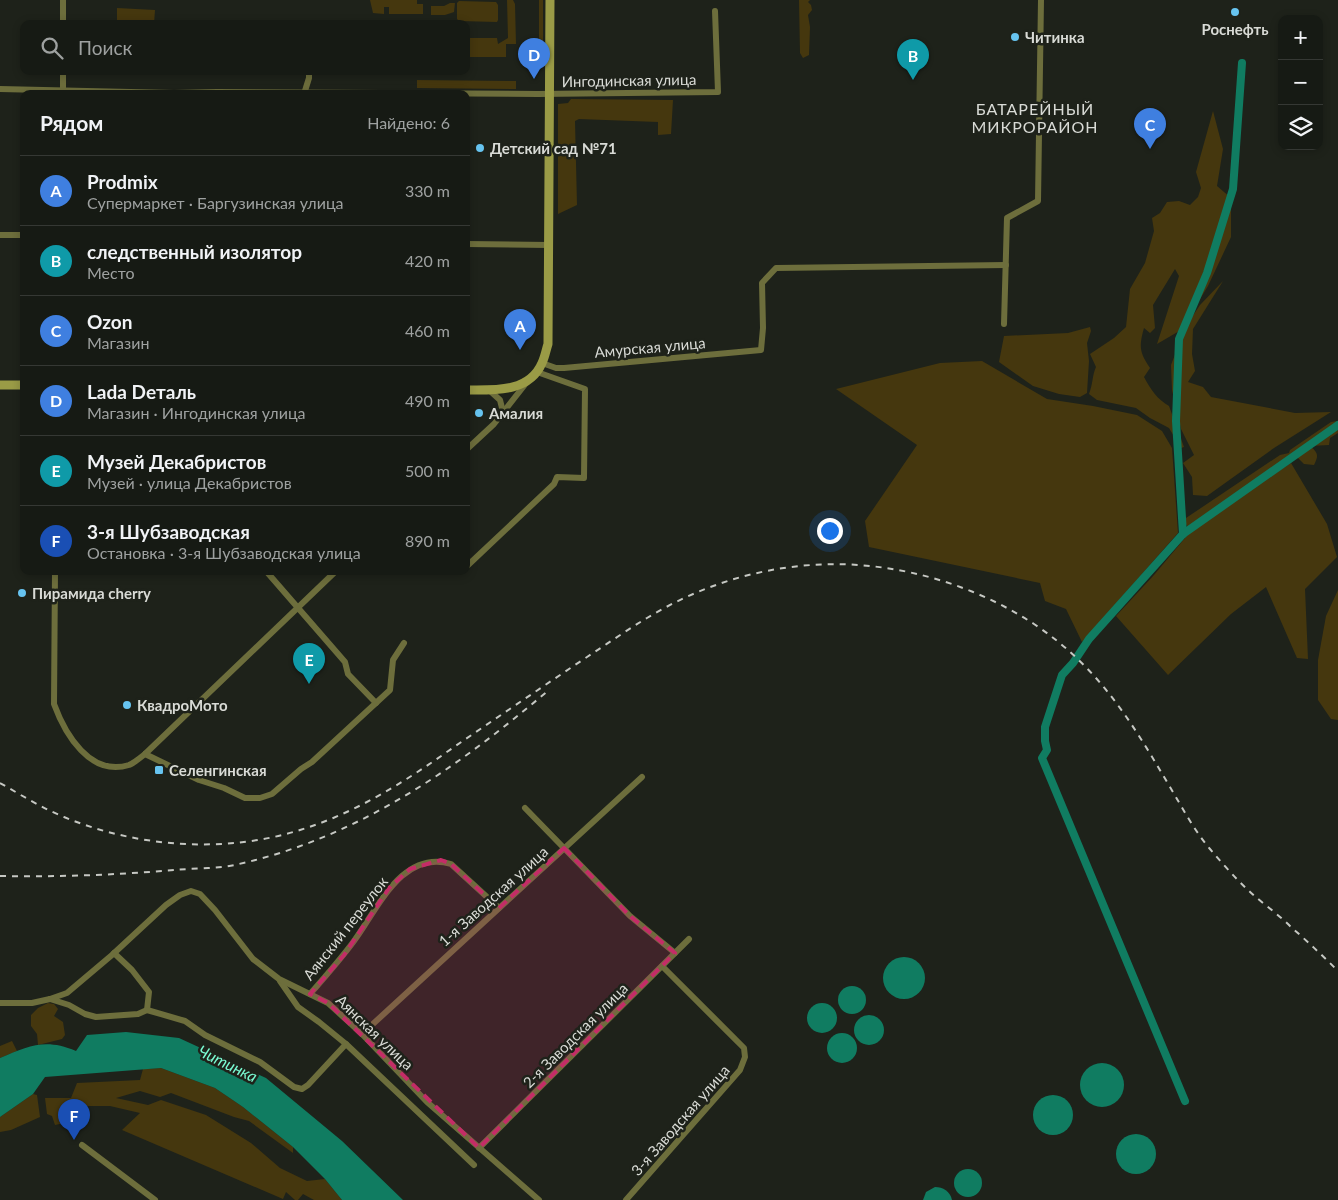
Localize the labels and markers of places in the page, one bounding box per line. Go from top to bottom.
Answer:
marker: Роснефть [1229,6,1241,18]
place label: Роснефть [1201,20,1269,38]
place label: Читинка [1025,28,1085,46]
marker: Читинка [1009,31,1021,43]
pin: D [518,38,550,79]
pin: B [897,39,929,80]
pin: C [1134,108,1166,149]
place label: Детский сад №71 [490,139,617,157]
marker: Детский сад №71 [474,142,486,154]
pin: A [504,309,536,350]
place label: Амалия [488,404,543,422]
marker: Амалия [473,407,485,419]
place label: Пирамида cherry [32,584,151,602]
marker: Пирамида cherry [16,587,28,599]
pin: E [293,643,325,684]
place label: КвадроМото [137,696,228,714]
marker: КвадроМото [121,699,133,711]
place label: Селенгинская [169,761,267,779]
marker: Селенгинская [153,764,165,776]
pin: F [58,1099,90,1140]

